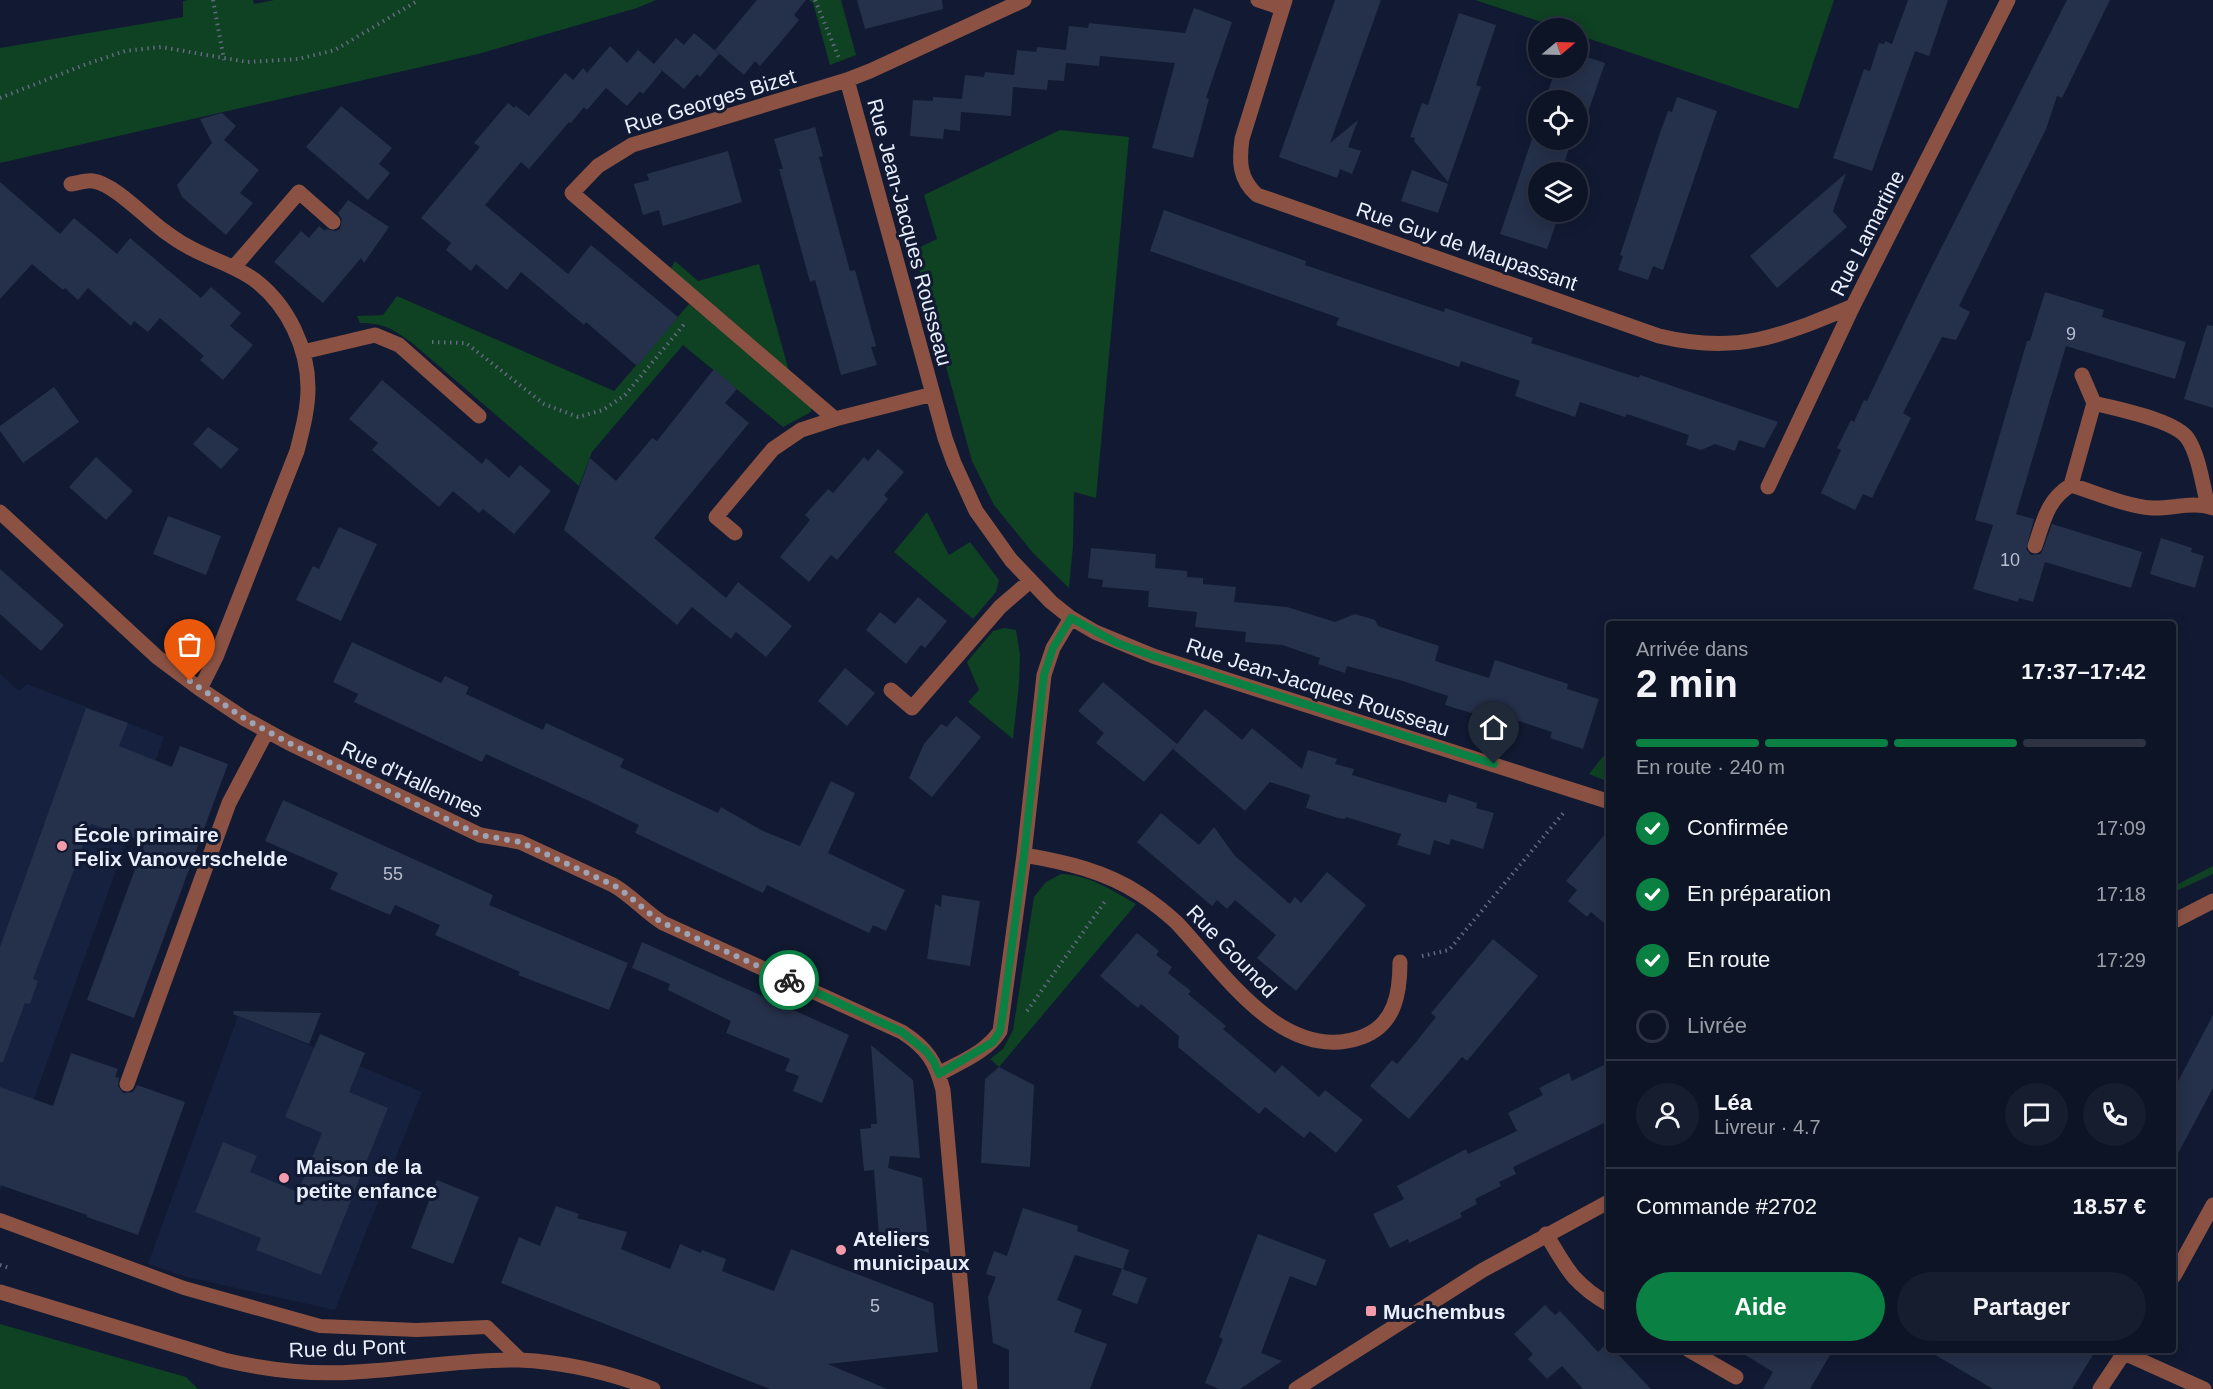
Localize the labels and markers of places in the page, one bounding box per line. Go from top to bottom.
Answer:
pin [164,619,215,681]
pin [1468,702,1519,764]
place label: École primaire Felix Vanoverschelde [74,823,288,870]
marker: École primaire Felix Vanoverschelde [55,839,69,853]
place label: Maison de la petite enfance [296,1155,437,1202]
marker: Maison de la petite enfance [277,1171,291,1185]
place label: Ateliers municipaux [853,1227,970,1274]
marker: Ateliers municipaux [834,1243,848,1257]
place label: Muchembus [1383,1300,1506,1323]
marker: Muchembus [1364,1304,1378,1318]

